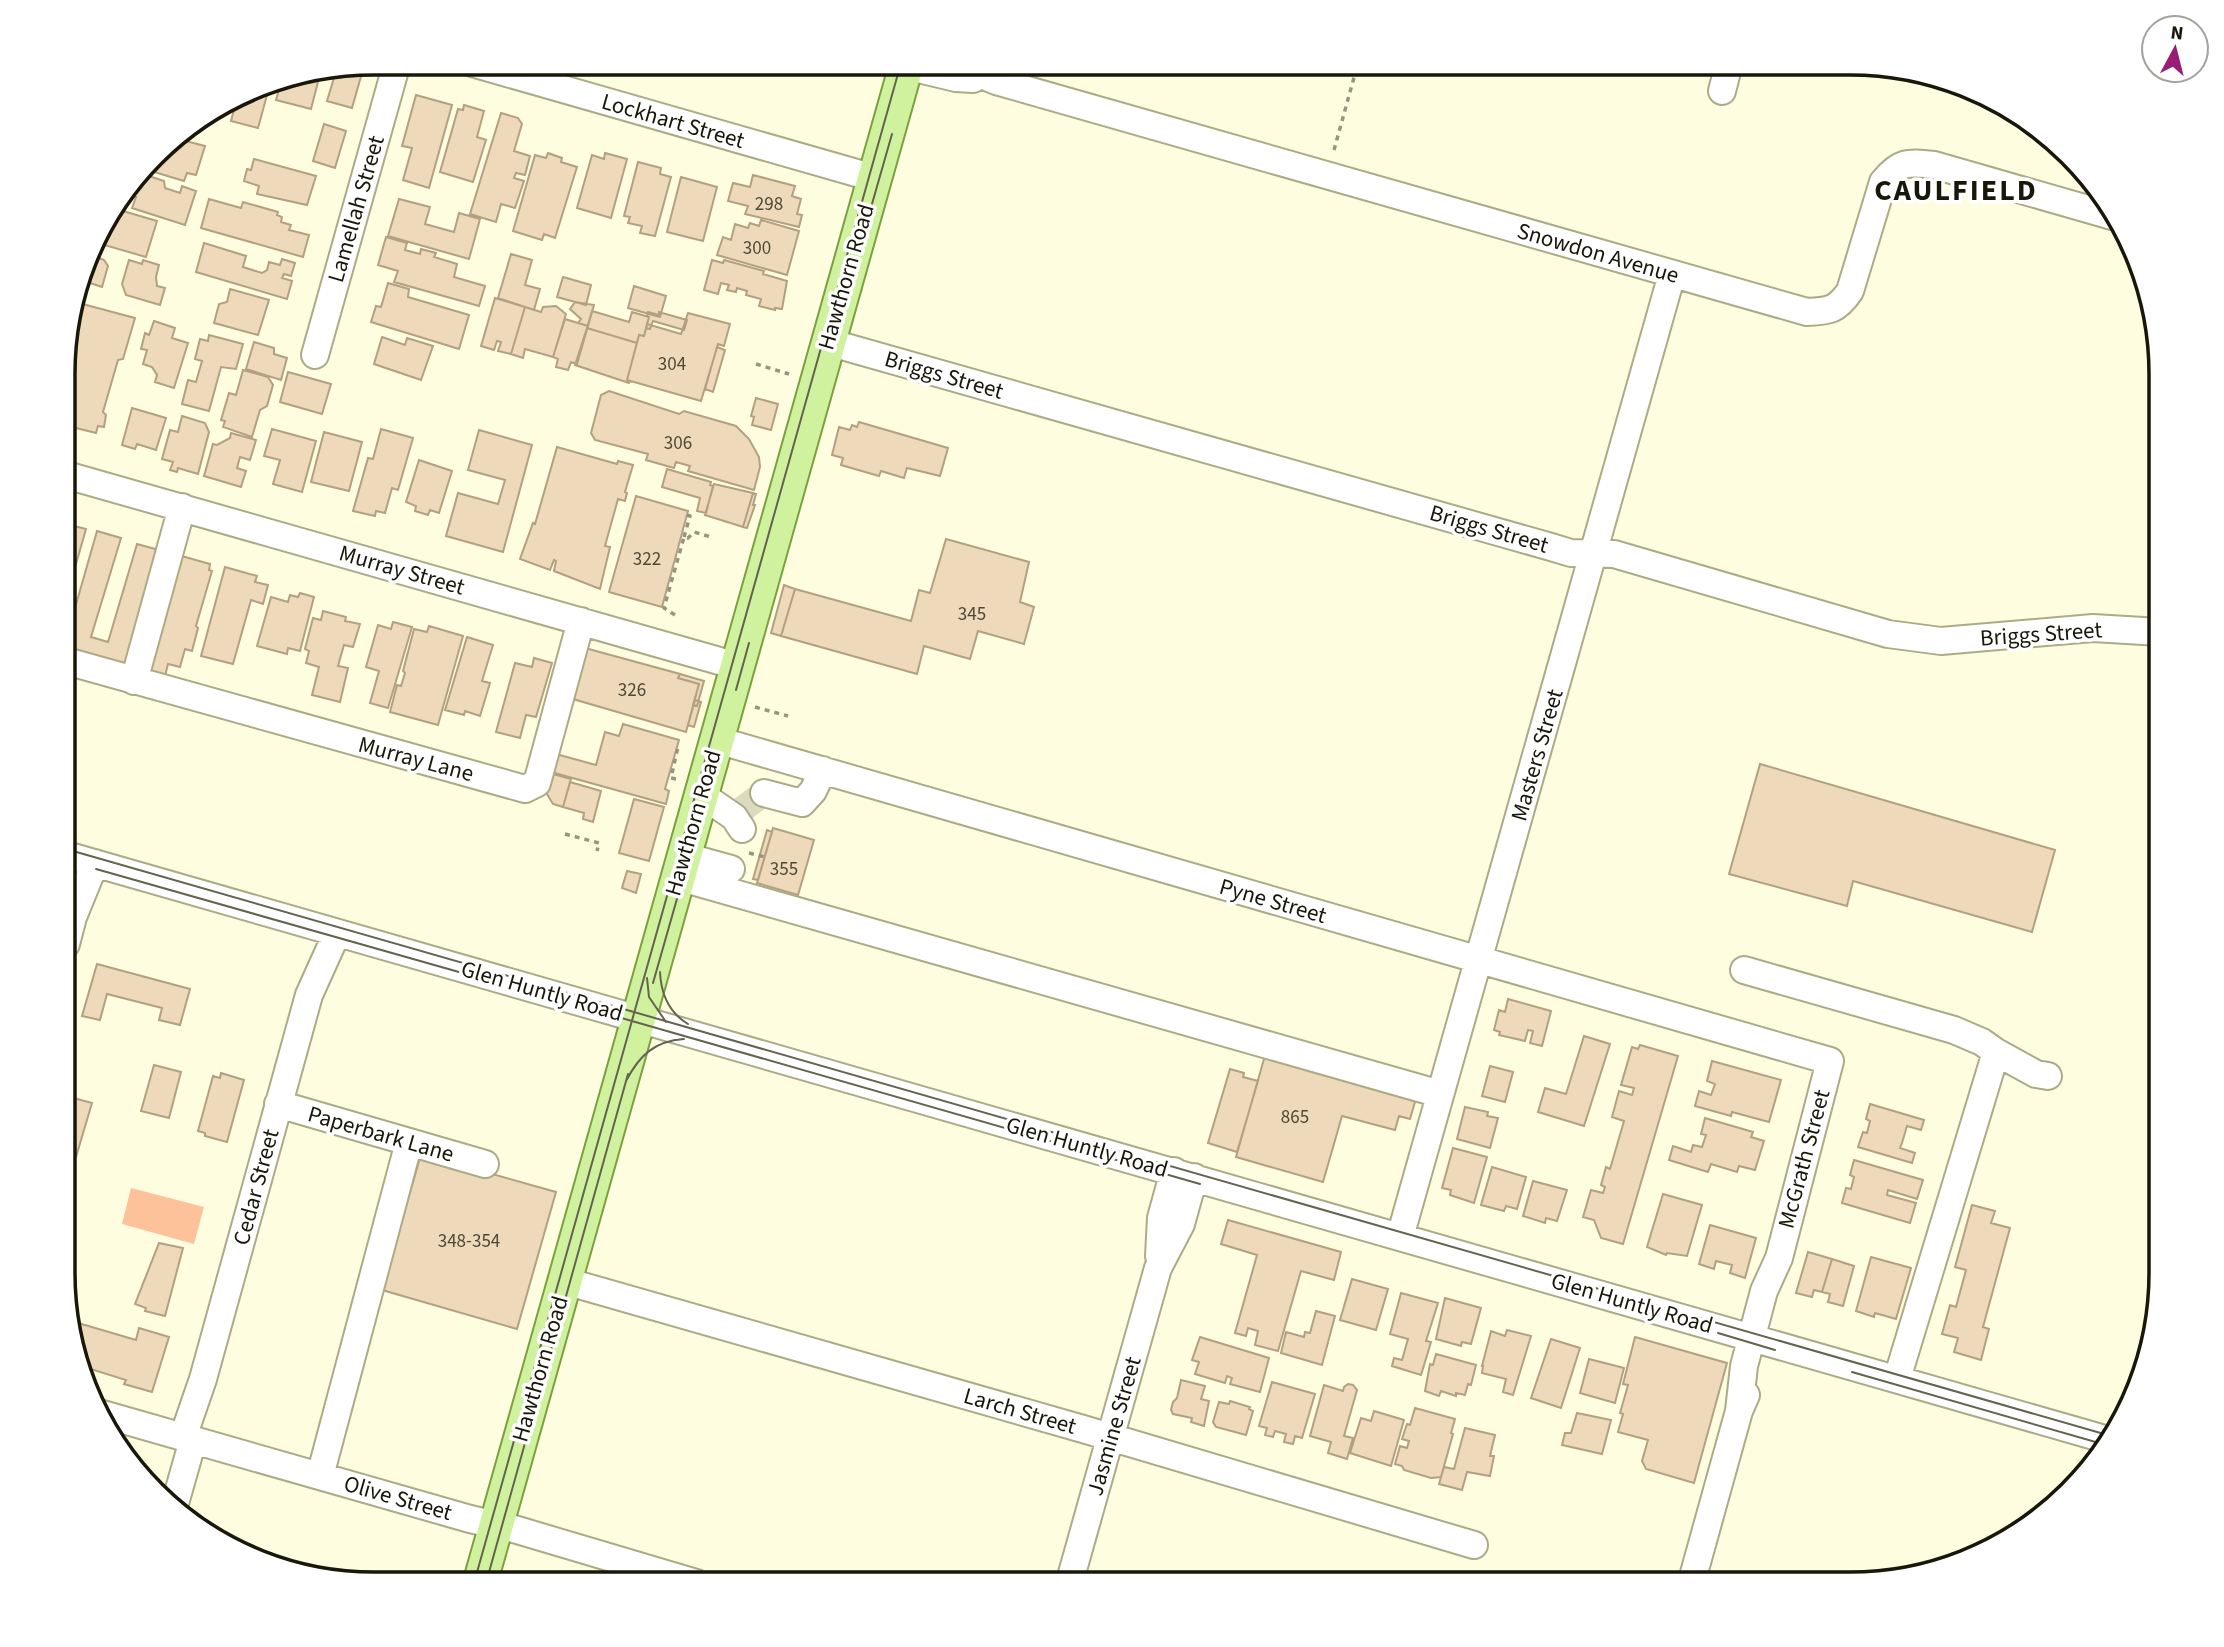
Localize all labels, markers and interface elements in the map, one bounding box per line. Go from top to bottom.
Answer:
north arrow [2140,14,2210,84]
text: N [2169,19,2185,48]
street label: Lockhart Street [598,85,749,157]
street label: Lamellah Street [319,132,393,286]
district label: CAULFIELD [1874,169,2038,212]
house number: 298 [755,191,783,218]
street label: Hawthorn Road [809,200,883,354]
street label: Snowdon Avenue [1513,214,1683,292]
house number: 300 [743,235,771,262]
street label: Briggs Street [881,342,1007,408]
house number: 304 [658,351,686,378]
house number: 306 [664,430,692,457]
street label: Briggs Street [1426,496,1552,562]
street label: Murray Street [335,536,469,604]
house number: 322 [633,546,661,573]
house number: 345 [958,601,986,628]
street label: Briggs Street [1979,613,2103,655]
house number: 326 [618,677,646,704]
street label: Masters Street [1502,685,1572,825]
street label: Murray Lane [355,728,477,790]
street label: Hawthorn Road [656,746,730,900]
house number: 355 [770,856,798,883]
street label: Pyne Street [1216,870,1331,932]
street label: Glen Huntly Road [457,952,627,1030]
street label: McGrath Street [1770,1086,1838,1232]
street label: Paperbark Lane [304,1097,458,1171]
house number: 865 [1281,1104,1309,1131]
street label: Glen Huntly Road [1002,1108,1172,1186]
street label: Cedar Street [225,1125,287,1249]
house number: 348-354 [438,1228,500,1255]
street label: Glen Huntly Road [1547,1264,1717,1342]
street label: Hawthorn Road [503,1292,577,1446]
street label: Jasmine Street [1078,1352,1150,1499]
street label: Larch Street [960,1379,1080,1443]
street label: Olive Street [340,1467,456,1529]

